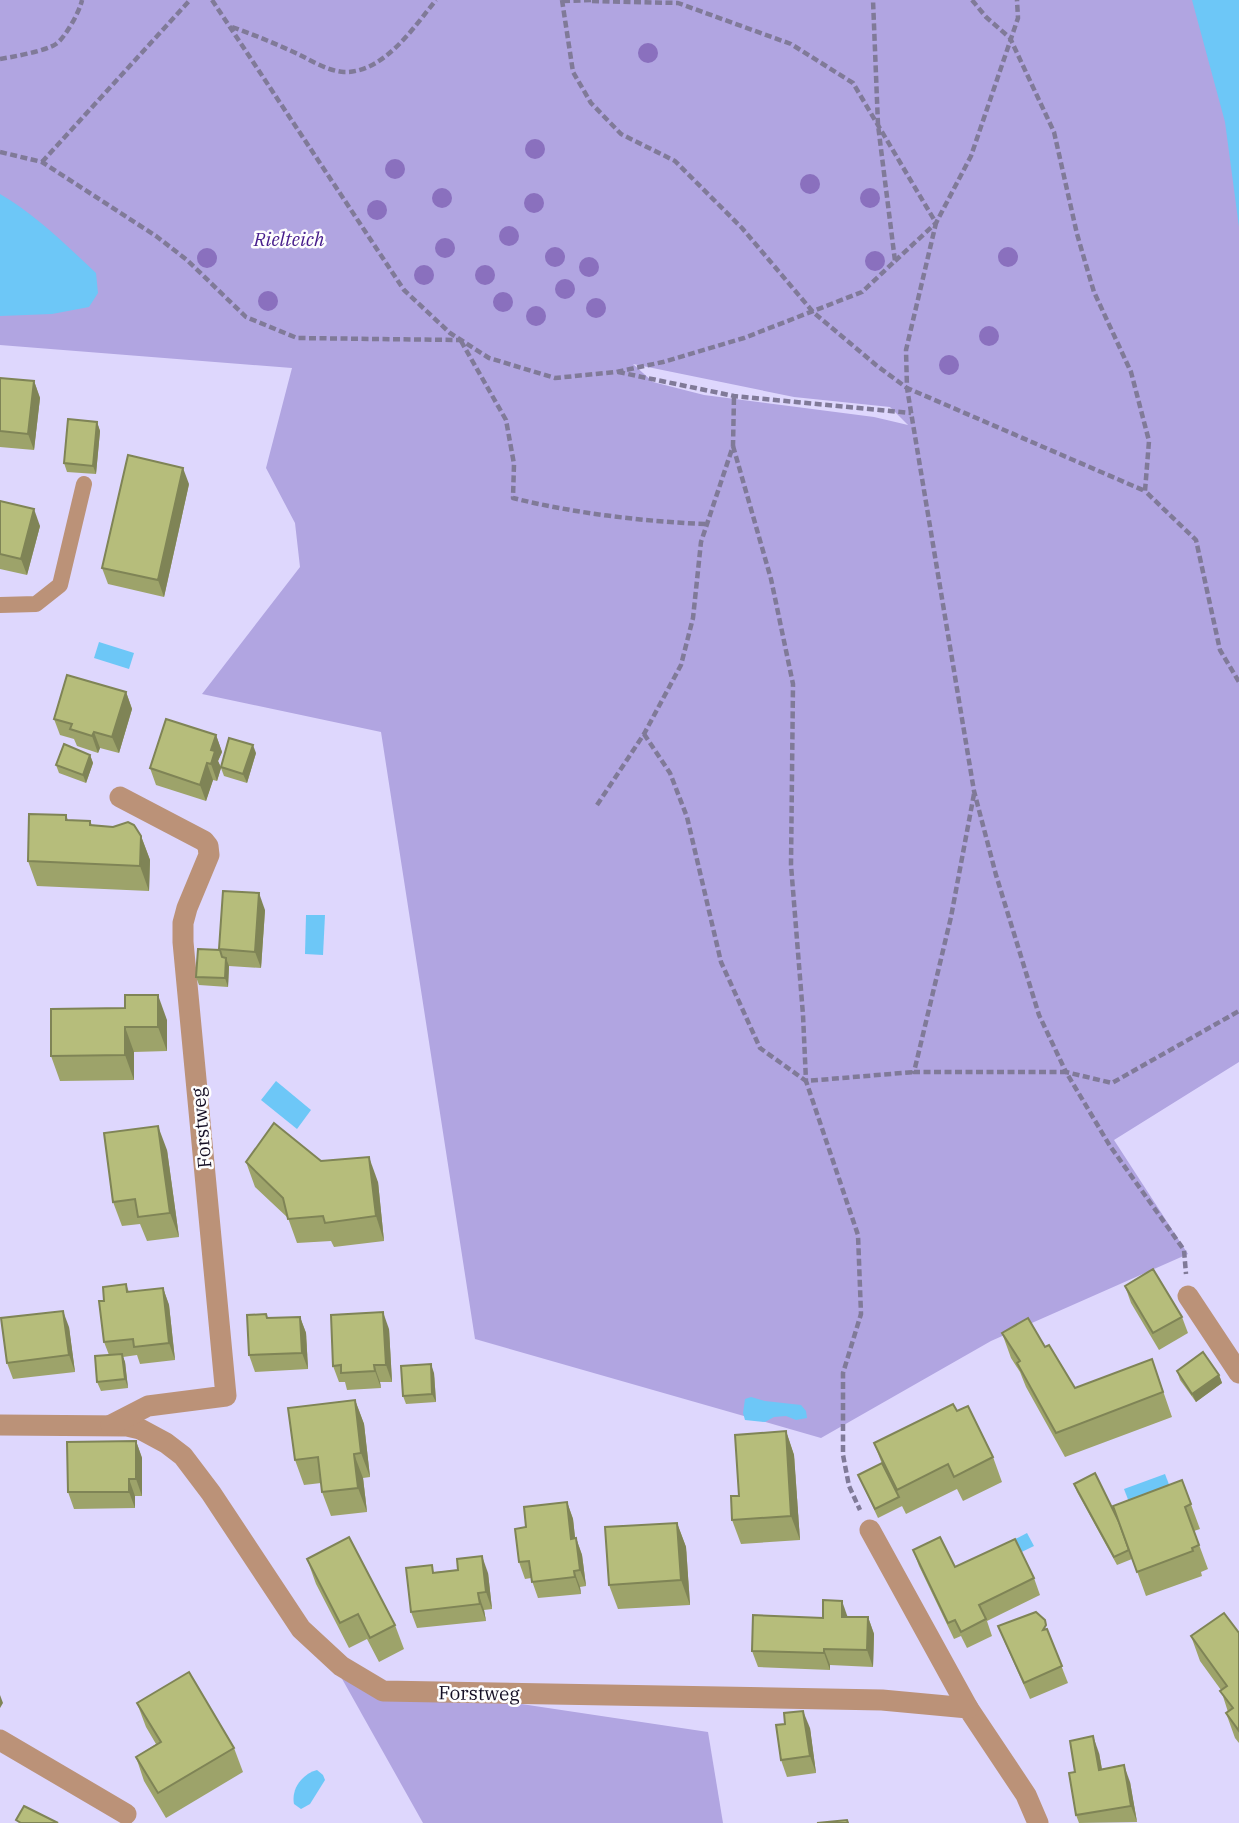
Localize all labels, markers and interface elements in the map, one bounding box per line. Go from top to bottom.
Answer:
park label: Rielteich [253,227,325,251]
street label: Forstweg [185,1086,216,1170]
street label: Forstweg [438,1680,520,1706]

